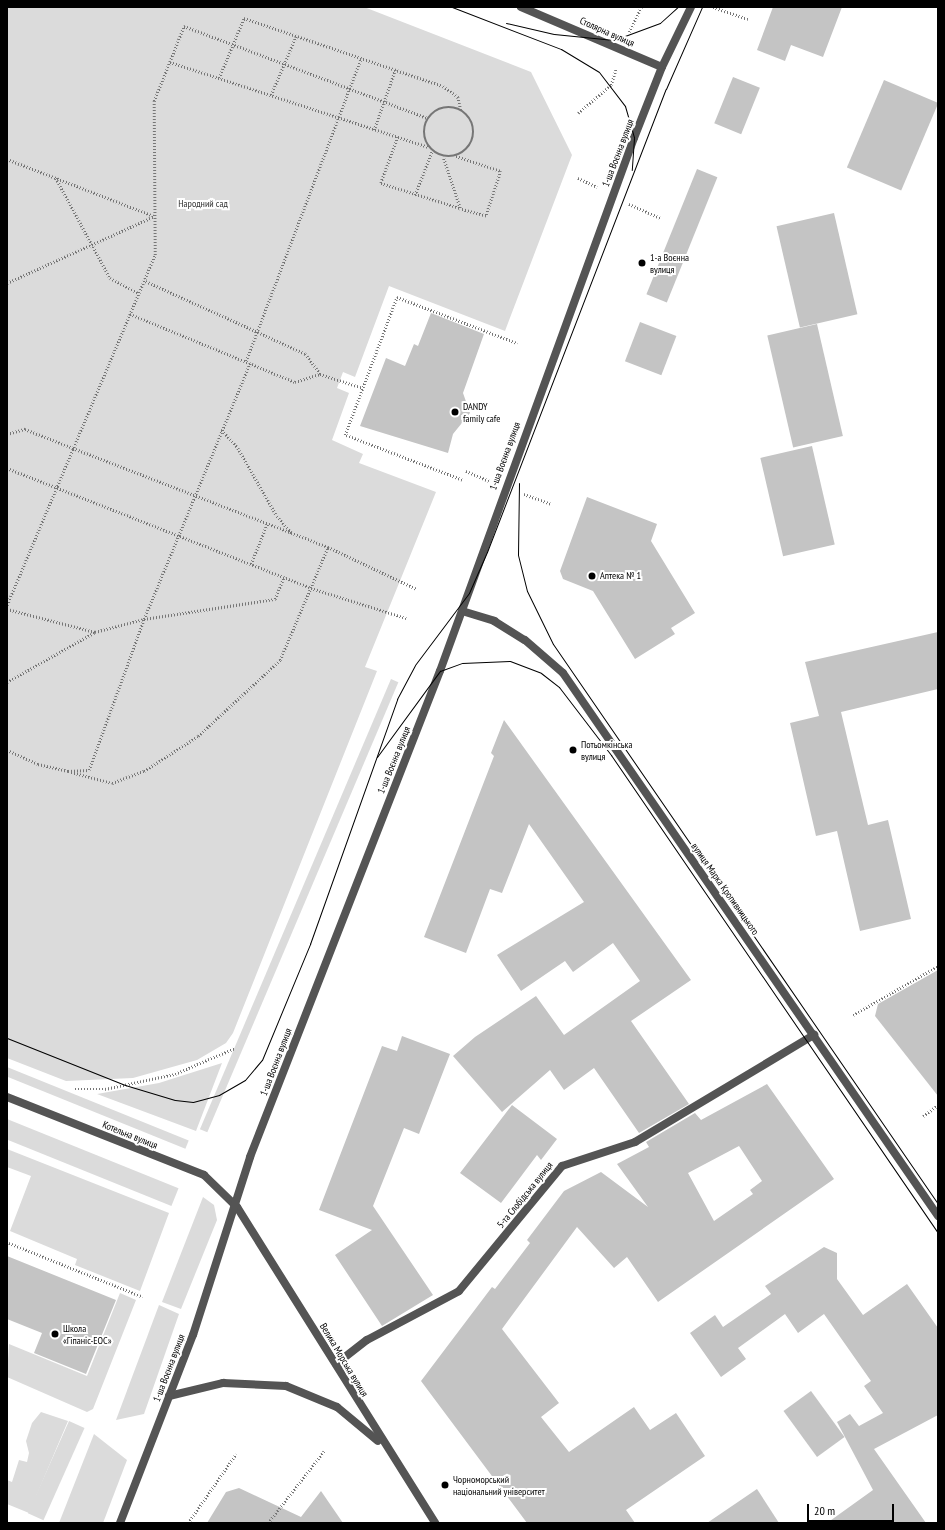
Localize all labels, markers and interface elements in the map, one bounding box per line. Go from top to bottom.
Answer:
street label: Столярна вулиця [578,15,636,49]
street label: 1-ша Воєнна вулиця [600,117,636,189]
park label: Народний сад [178,198,228,210]
place label: 1-а Воєнна вулиця [650,251,689,274]
marker: 1-а Воєнна вулиця [637,258,647,268]
place label: DANDY family cafe [463,400,501,424]
marker: DANDY family cafe [450,407,460,417]
street label: 1-ша Воєнна вулиця [487,420,523,492]
place label: Аптека № 1 [600,570,641,582]
marker: Аптека № 1 [587,571,597,581]
street label: 1-ша Воєнна вулиця [375,725,413,795]
place label: Потьомкінська вулиця [581,738,632,762]
marker: Потьомкінська вулиця [568,745,578,755]
street label: вулиця Марка Кропивницького [689,841,761,937]
street label: 1-ша Воєнна вулиця [258,1026,294,1098]
street label: Котельна вулиця [101,1118,159,1152]
street label: 5-та Слобідська вулиця [495,1159,555,1231]
street label: Велика Морська вулиця [317,1321,371,1399]
place label: Школа «Гіпаніс-ЕОС» [63,1322,112,1346]
marker: Школа «Гіпаніс-ЕОС» [50,1329,60,1339]
street label: 1-ша Воєнна вулиця [151,1332,187,1404]
place label: Чорноморський національний університет [453,1473,545,1496]
marker: Чорноморський національний університет [440,1480,450,1490]
scale bar [809,1496,896,1522]
text: 20 m [814,1503,835,1518]

